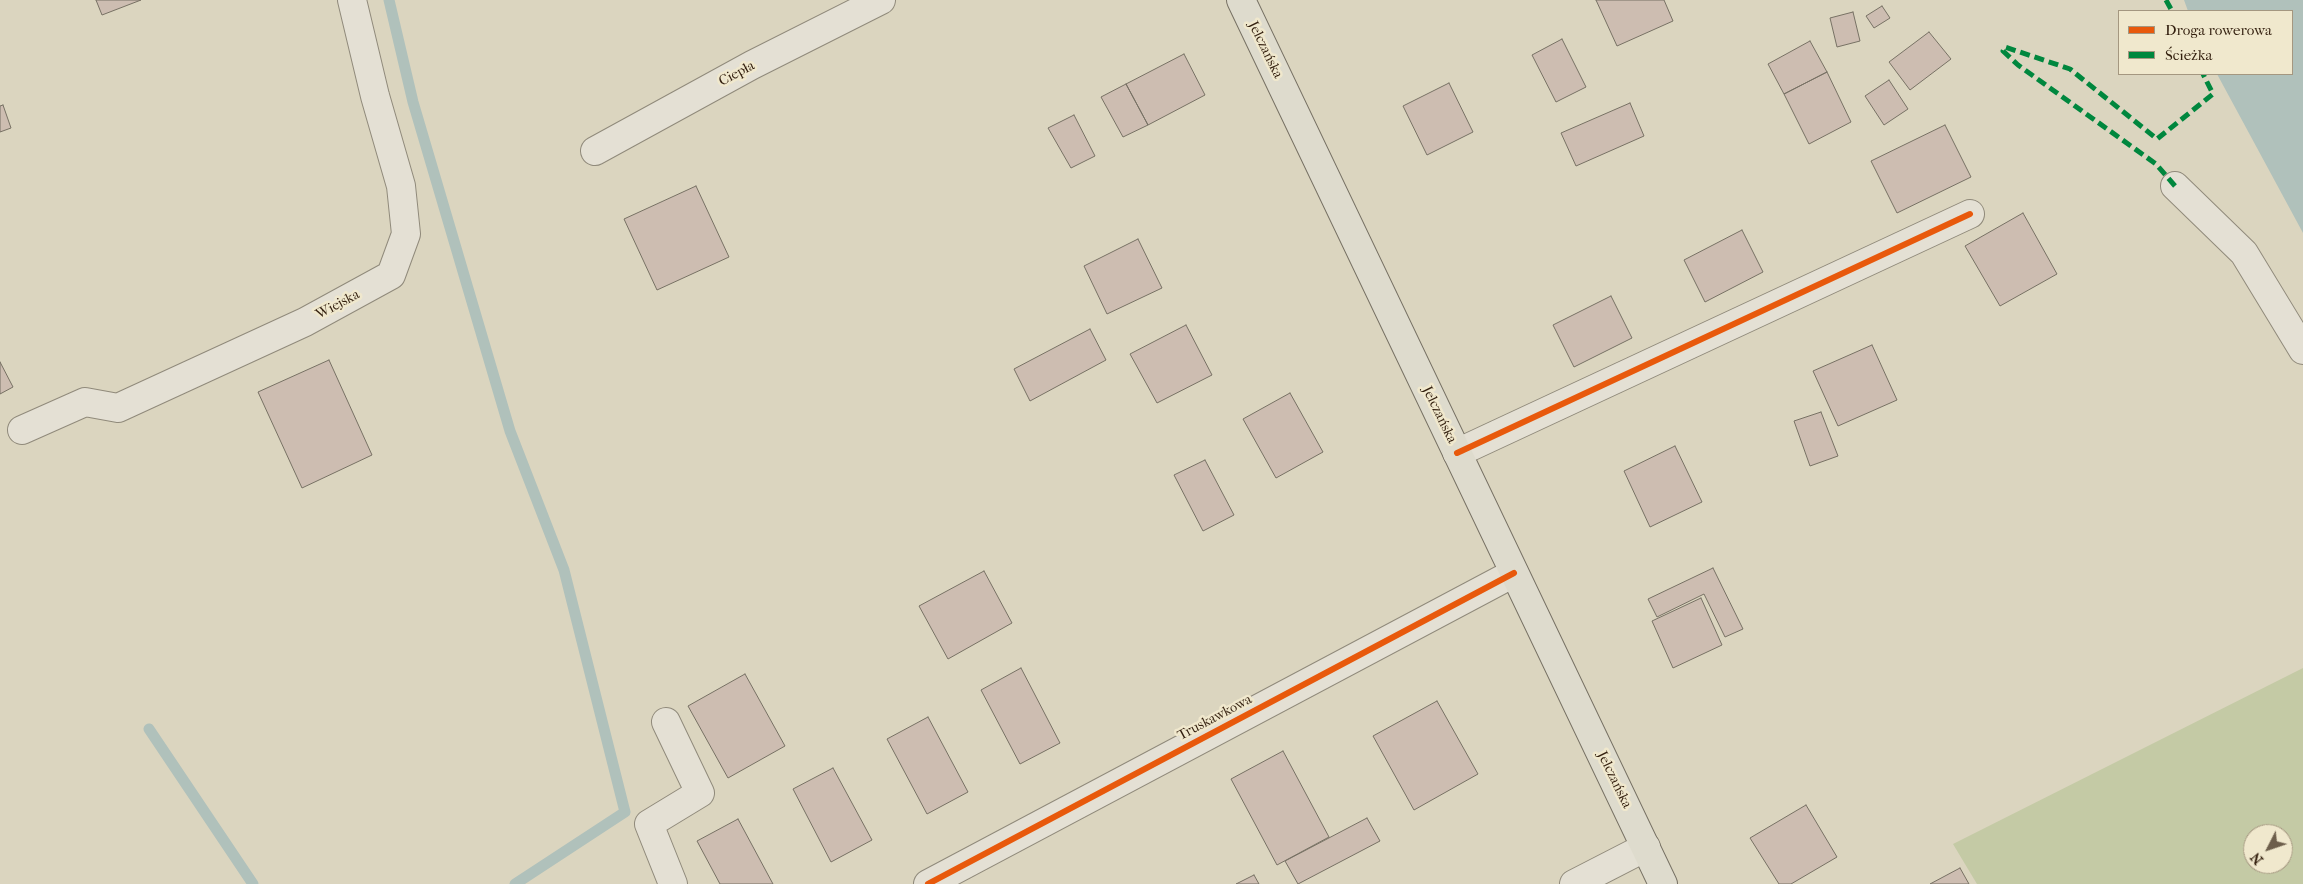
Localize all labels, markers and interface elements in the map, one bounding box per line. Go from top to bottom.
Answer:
legend [2118,10,2293,75]
street label: Jelczańska [1244,19,1286,81]
text: Droga rowerowa [2165,21,2272,39]
text: Ścieżka [2165,46,2212,64]
street label: Ciepła [716,58,758,90]
street label: Wiejska [313,287,363,323]
street label: Jelczańska [1418,384,1460,446]
street label: Truskawkowa [1175,691,1255,745]
street label: Jelczańska [1593,749,1635,811]
north arrow [2243,824,2293,874]
text: N [2247,849,2267,868]

